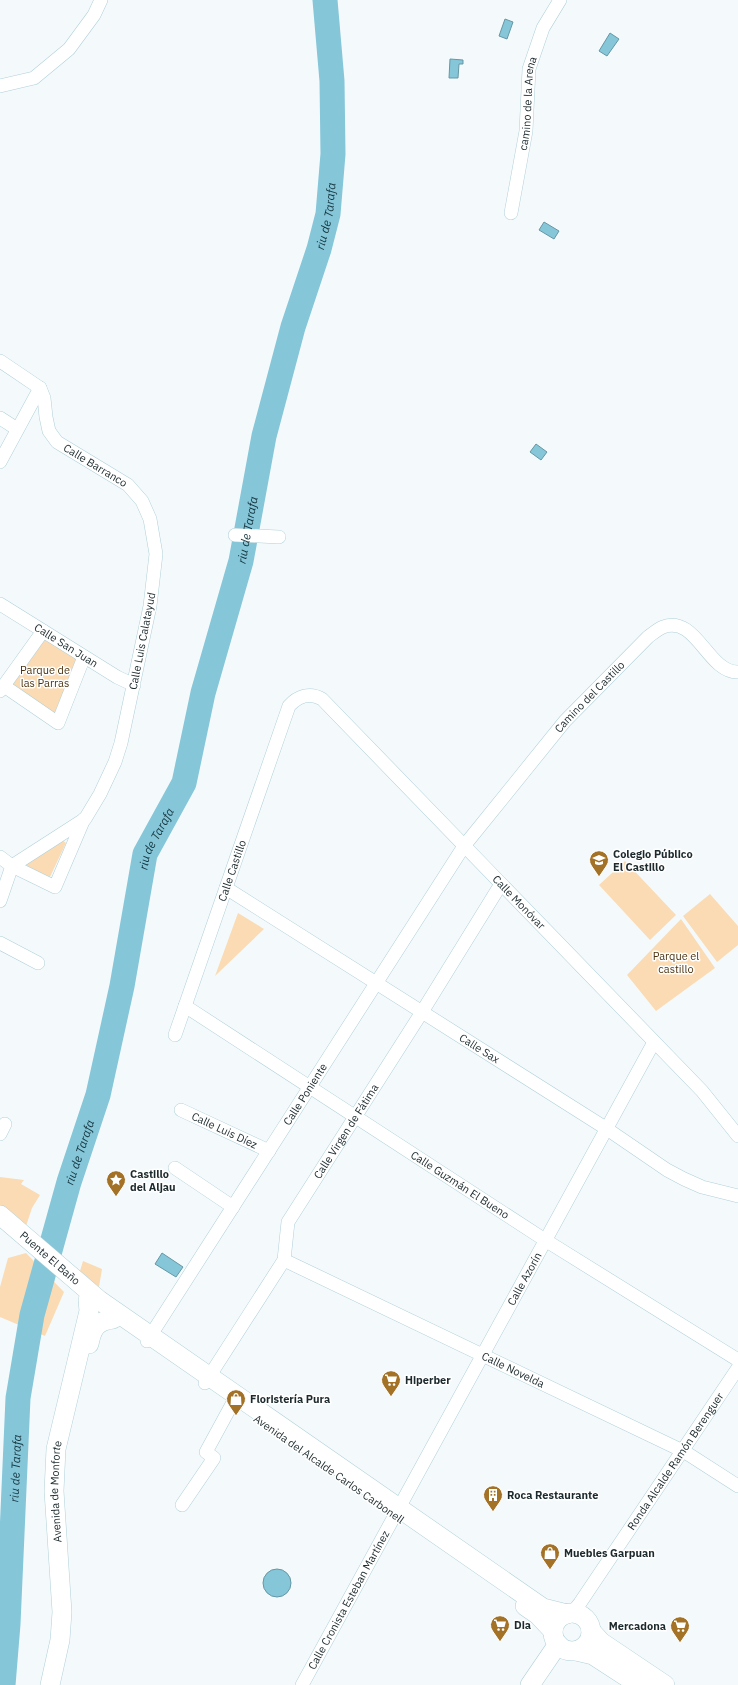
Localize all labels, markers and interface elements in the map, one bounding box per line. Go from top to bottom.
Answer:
street label: camino de la Arena [516,54,540,152]
water label: riu de Tarafa [312,182,338,251]
street label: Calle Barranco [61,441,130,490]
water label: riu de Tarafa [233,495,260,565]
street label: Calle Luis Calatayud [126,591,158,691]
street label: Calle San Juan [32,620,101,670]
street label: Camino del Castillo [551,658,628,735]
park label: Parque de las Parras [20,663,70,690]
water label: riu de Tarafa [135,805,177,871]
street label: Calle Castillo [215,838,249,903]
place label: Colegio Público El Castillo [613,847,693,874]
school or university icon: Colegio Público El Castillo [588,849,610,877]
street label: Calle Monóvar [490,872,548,932]
park label: Parque el castillo [653,949,699,976]
street label: Calle Sax [457,1030,503,1067]
street label: Calle Poniente [280,1061,330,1128]
street label: Calle Virgen de Fátima [310,1081,381,1181]
street label: Calle Luis Díez [189,1109,260,1152]
water label: riu de Tarafa [61,1118,97,1187]
street label: Calle Guzmán El Bueno [408,1148,512,1222]
place label: Castillo del Aljau [130,1167,176,1194]
place icon: Castillo del Aljau [105,1169,127,1197]
street label: Puente El Baño [17,1228,83,1288]
street label: Calle Azorín [504,1250,545,1308]
street label: Calle Novelda [479,1349,547,1391]
supermarket icon: Hiperber [380,1369,402,1397]
place label: Hiperber [405,1373,451,1387]
shop icon: Floristería Pura [225,1388,247,1416]
street label: Ronda Alcalde Ramón Berenguer [624,1390,727,1533]
place label: Floristería Pura [250,1392,330,1406]
street label: Avenida del Alcalde Carlos Carbonell [251,1411,407,1527]
water label: riu de Tarafa [6,1434,24,1503]
street label: Avenida de Monforte [47,1439,65,1543]
building icon: Roca Restaurante [482,1484,504,1512]
place label: Roca Restaurante [507,1488,598,1502]
street label: Calle Cronista Esteban Martínez [305,1528,392,1672]
shop icon: Muebles Garpuan [539,1542,561,1570]
place label: Muebles Garpuan [564,1546,655,1560]
supermarket icon: Dia [489,1614,511,1642]
supermarket icon: Mercadona [669,1615,691,1643]
place label: Dia [514,1618,531,1632]
place label: Mercadona [609,1619,666,1633]

